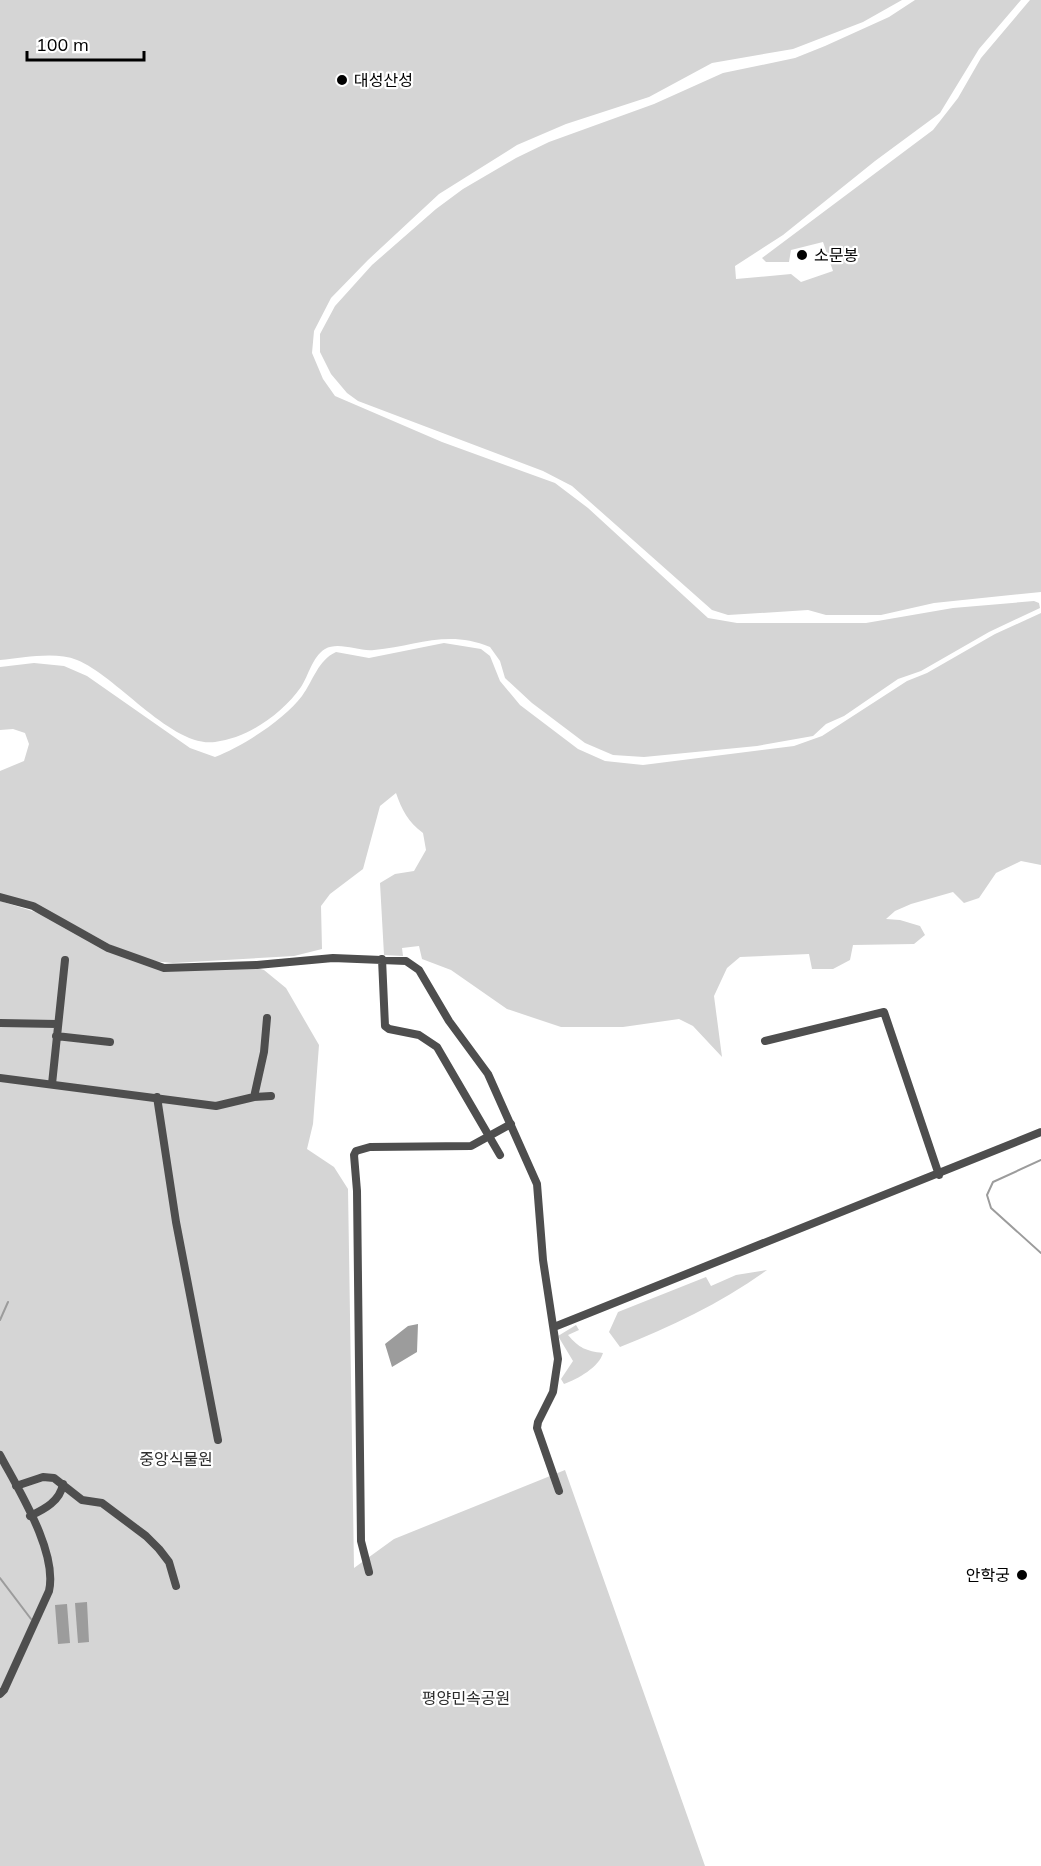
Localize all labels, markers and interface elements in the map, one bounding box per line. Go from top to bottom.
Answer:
scale bar [27,24,144,62]
text: 100 m [36,33,89,56]
place label: 대성산성 [354,70,413,90]
marker: 대성산성 [335,73,349,87]
place label: 소문봉 [814,245,858,265]
marker: 소문봉 [795,248,809,262]
park label: 중앙식물원 [139,1449,213,1469]
place label: 안학궁 [966,1565,1010,1585]
marker: 안학궁 [1015,1568,1029,1582]
park label: 평양민속공원 [422,1688,510,1708]

